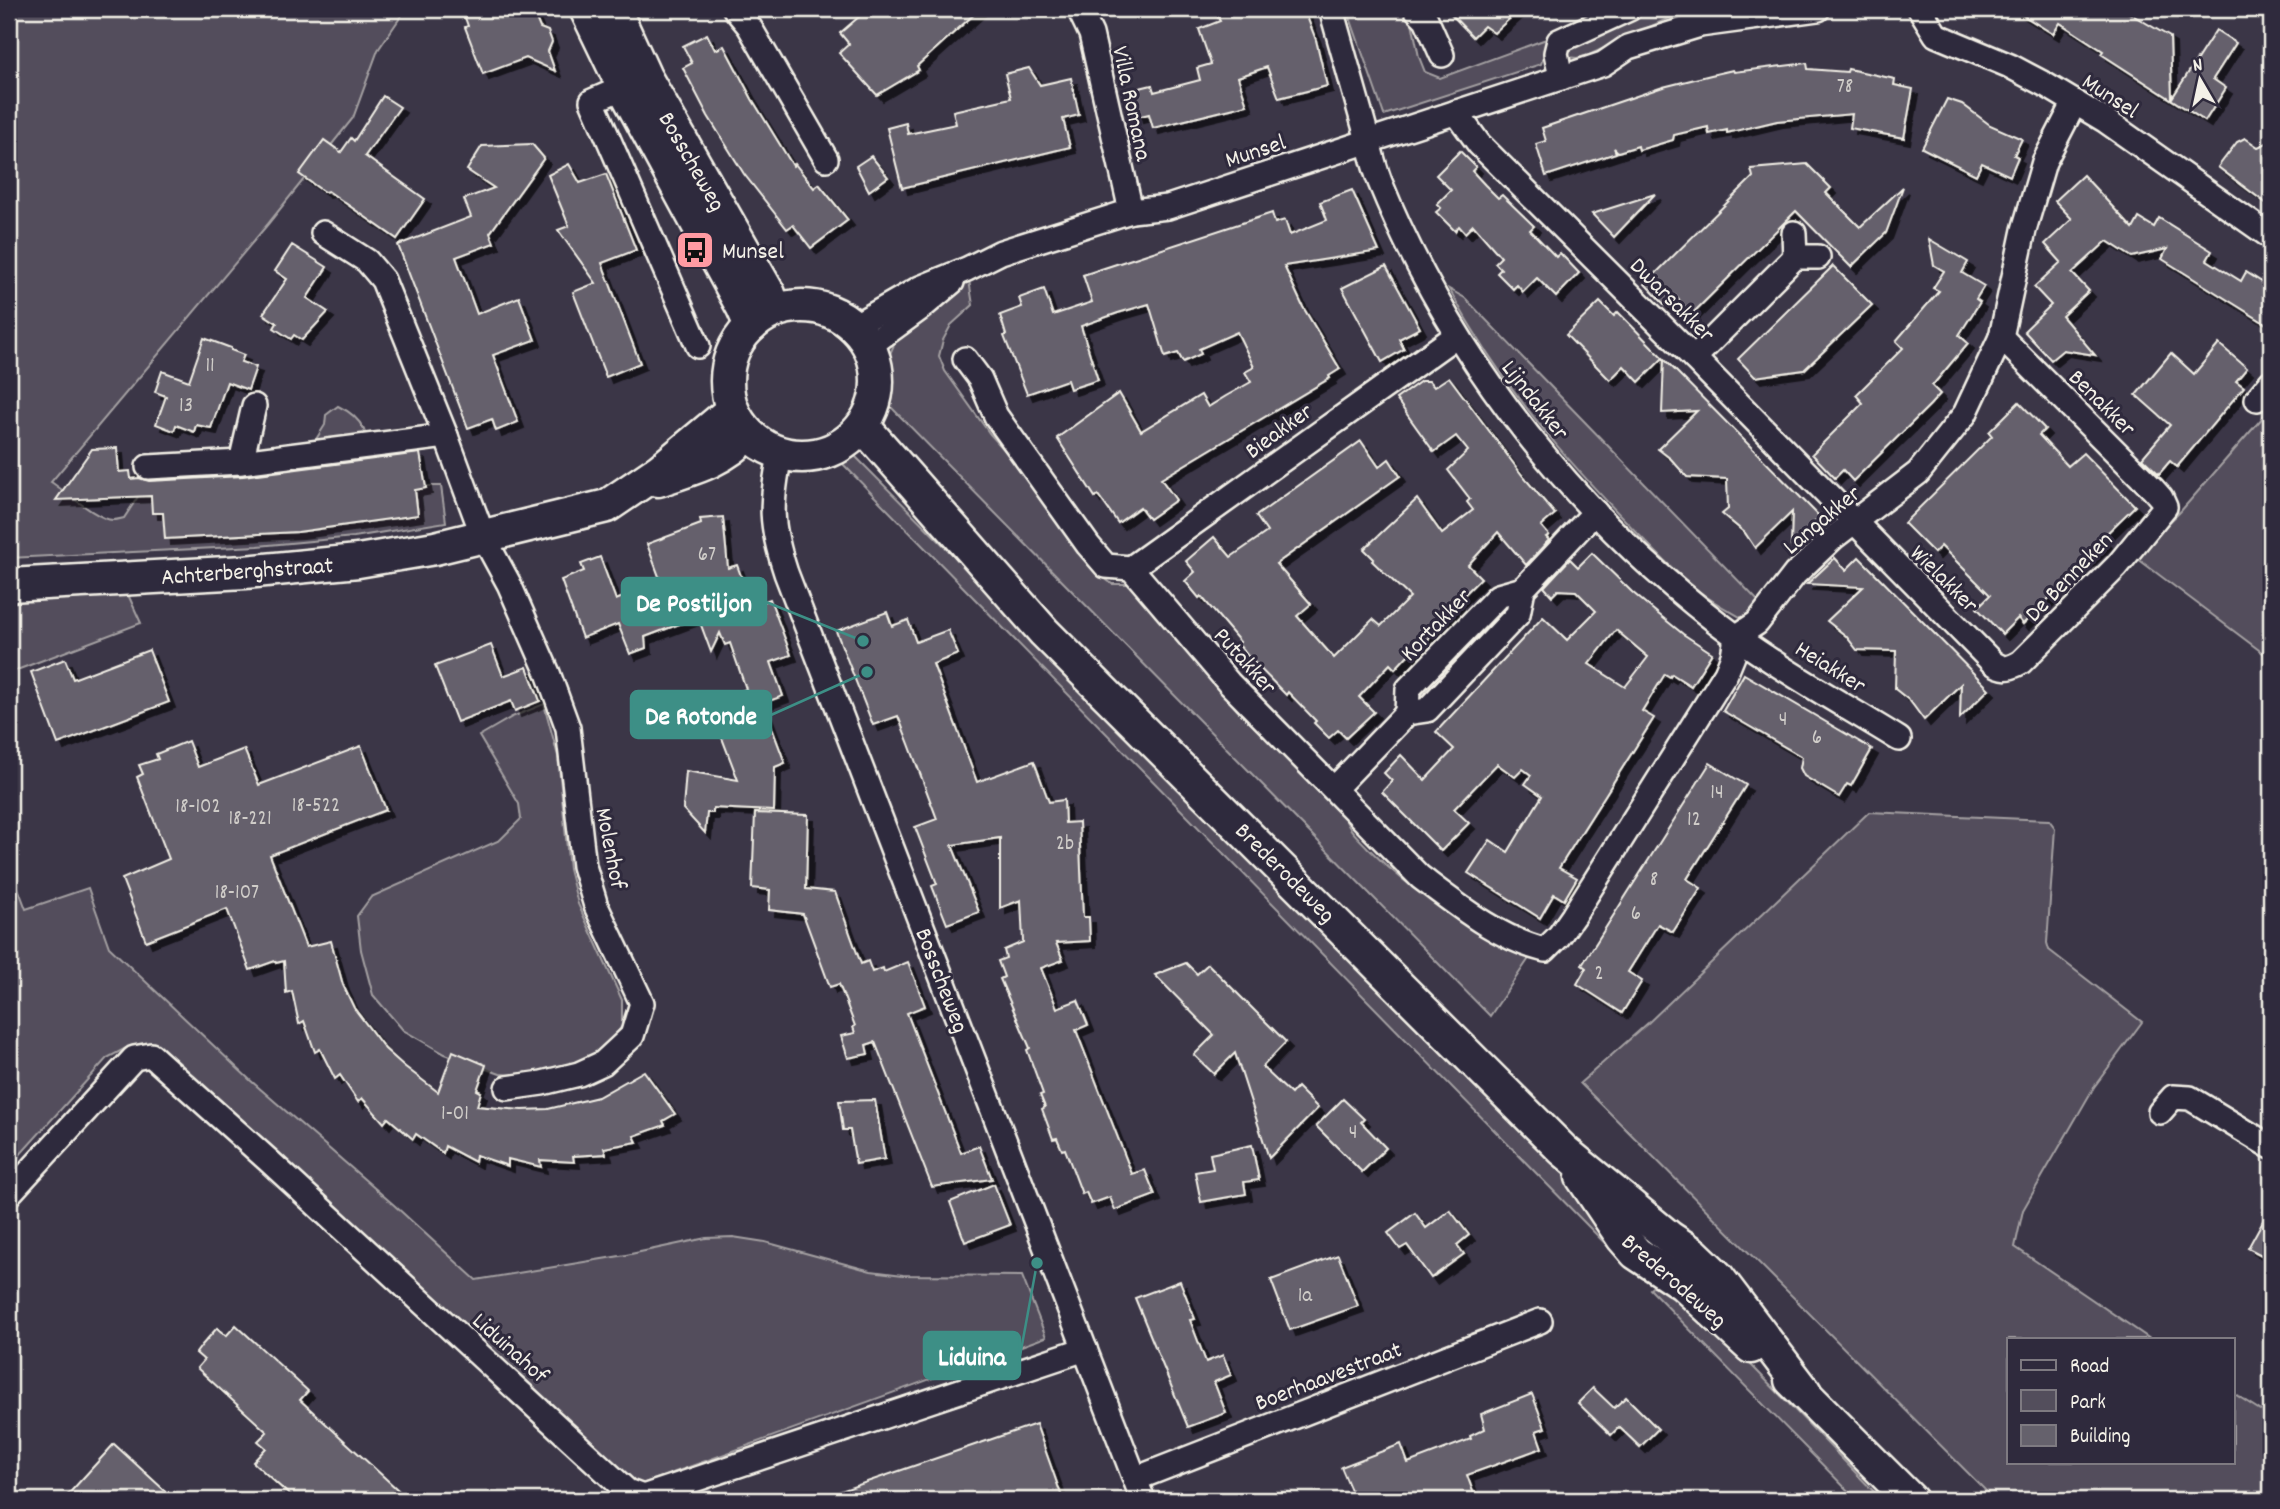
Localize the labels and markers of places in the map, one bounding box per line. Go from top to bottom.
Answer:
bus stop icon: Munsel [674,229,716,271]
place label: Munsel [722,236,784,270]
callout: De Postiljon [622,578,766,625]
callout: De Rotonde [631,691,771,738]
callout: Liduina [924,1332,1020,1379]

